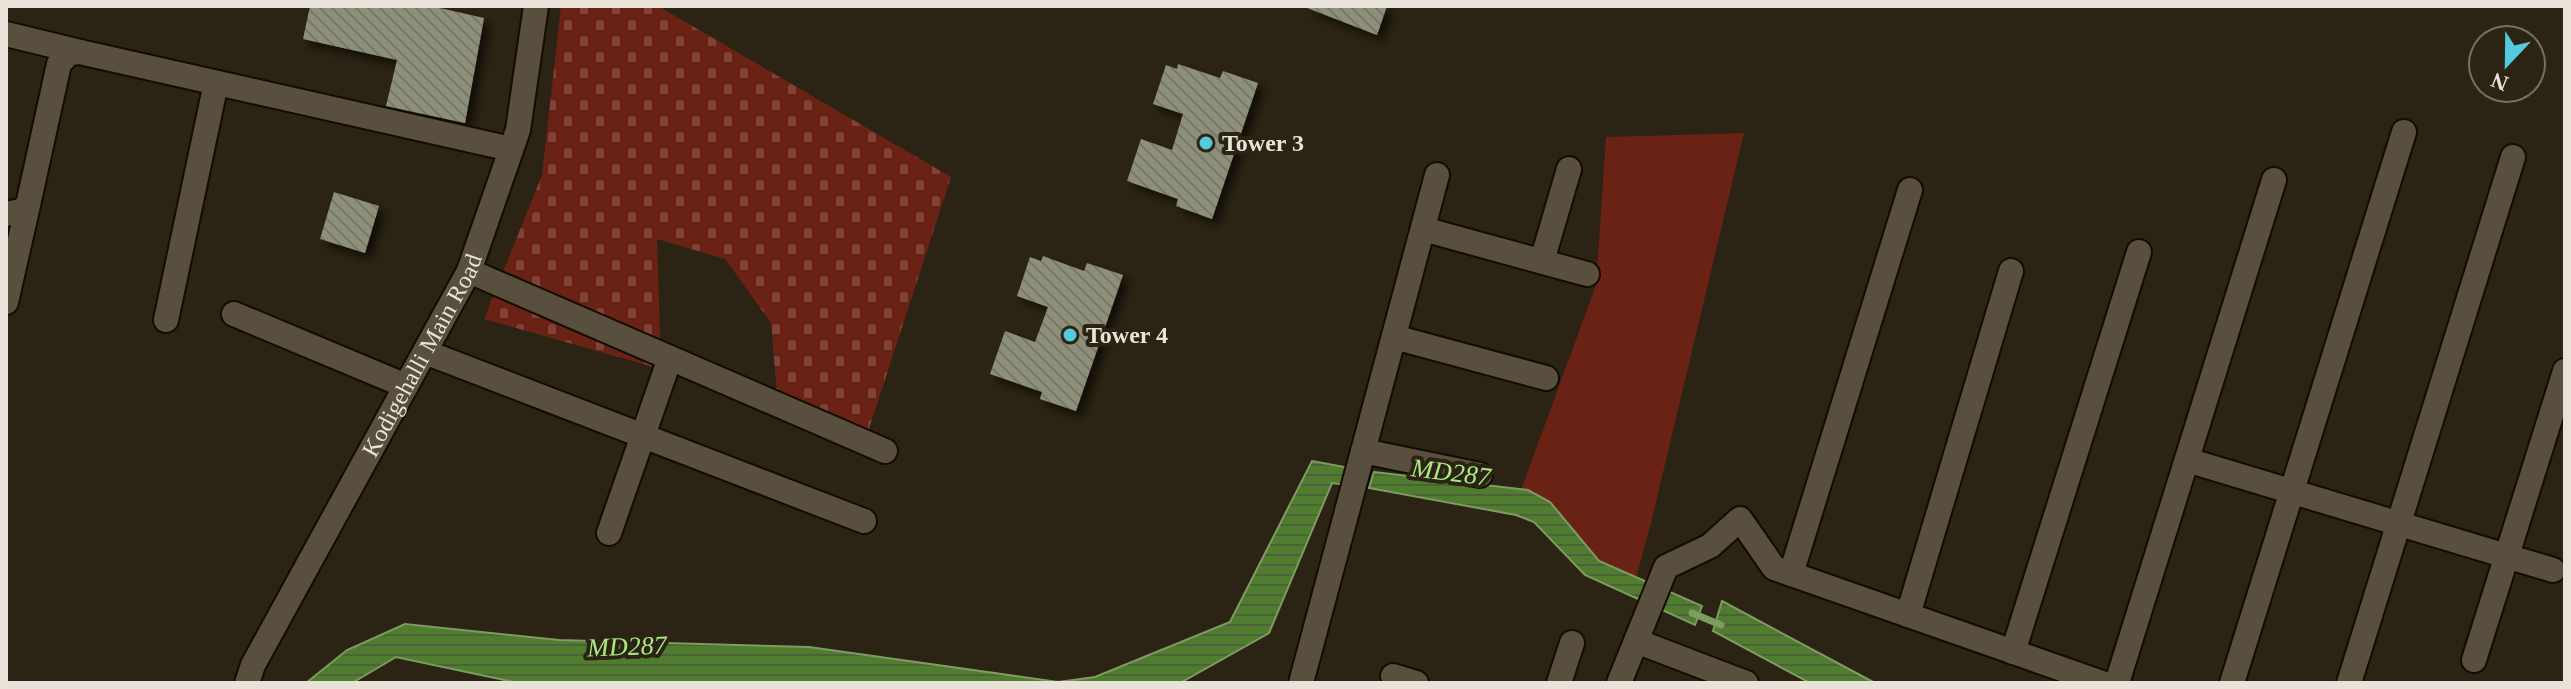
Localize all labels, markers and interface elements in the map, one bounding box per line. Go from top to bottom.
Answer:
north arrow [2467,24,2547,104]
text: N [2488,67,2512,97]
place label: Tower 3 [1222,130,1304,156]
marker: Tower 3 [1197,134,1215,152]
street label: Kodigehalli Main Road [357,251,487,461]
place label: Tower 4 [1086,322,1168,348]
marker: Tower 4 [1061,326,1079,344]
water label: MD287 [1409,453,1493,492]
water label: MD287 [586,631,668,662]

